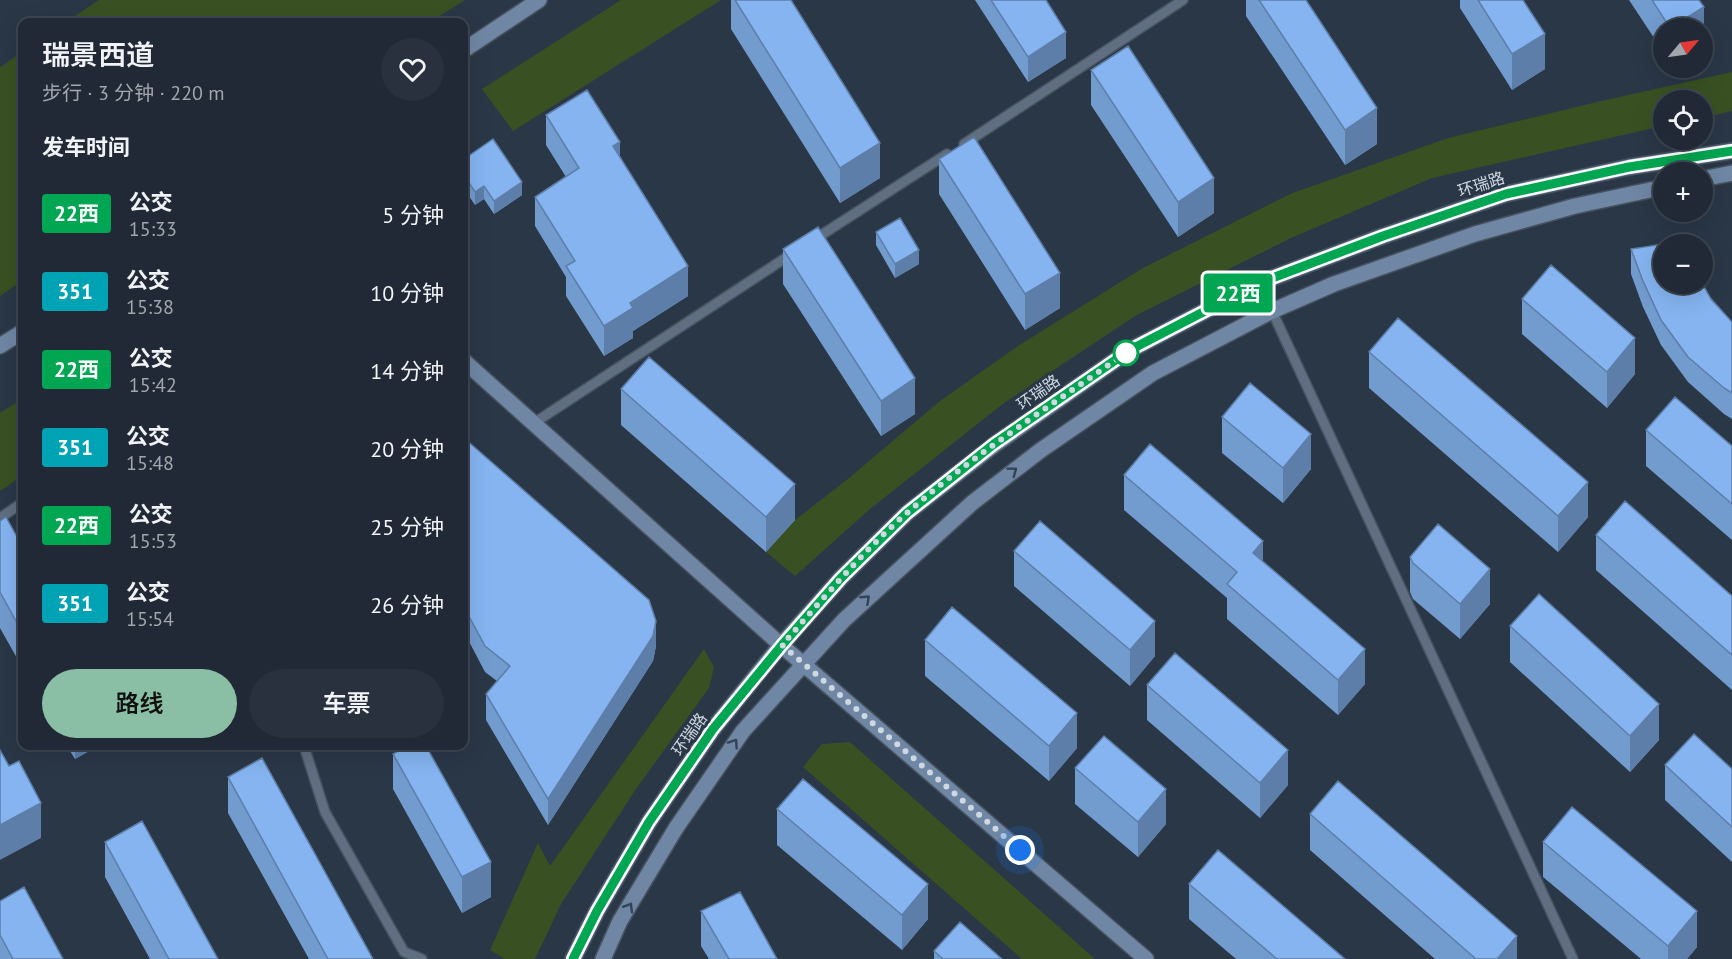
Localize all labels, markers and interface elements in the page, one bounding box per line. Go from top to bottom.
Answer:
north arrow [1653,18,1713,78]
map controls [1653,18,1713,294]
text: 瑞景西道 [42,36,154,73]
button: heart [381,38,444,101]
text: 步行 · 3 分钟 · 220 m [42,80,225,106]
button: locate [1653,90,1713,150]
text: 发车时间 [42,133,130,161]
button: + [1653,162,1713,222]
street label: 环瑞路 [1455,167,1507,201]
text: 公交 [129,188,173,216]
text: 22西 [54,200,99,227]
text: 5 分钟 [382,201,444,229]
text: 15:33 [129,216,177,242]
button: − [1653,234,1713,294]
text: 公交 [126,266,170,294]
line badge: 22西 [1204,274,1272,312]
text: 351 [57,278,93,305]
text: 10 分钟 [370,279,444,307]
text: 22西 [1216,280,1260,307]
text: 15:38 [126,294,174,320]
unlabelled marker [1113,340,1139,366]
text: 公交 [129,344,173,372]
text: 22西 [54,356,99,383]
text: 14 分钟 [370,357,444,385]
street label: 环瑞路 [1013,370,1063,414]
text: 15:42 [129,372,177,398]
text: 公交 [126,422,170,450]
text: 351 [57,434,93,461]
text: 20 分钟 [370,435,444,463]
text: 15:48 [126,450,174,476]
one-way arrow [1006,468,1017,479]
text: 公交 [129,500,173,528]
text: 22西 [54,512,99,539]
text: 25 分钟 [370,513,444,541]
text: 15:53 [129,528,177,554]
text: 公交 [126,578,170,606]
text: 351 [57,590,93,617]
text: 26 分钟 [370,591,444,619]
one-way arrow [859,595,870,606]
text: 15:54 [126,606,174,632]
button: 路线 [42,669,237,738]
button: 车票 [249,669,444,738]
street label: 环瑞路 [667,709,711,759]
one-way arrow [727,739,738,750]
your location [1005,835,1035,865]
one-way arrow [621,903,633,913]

